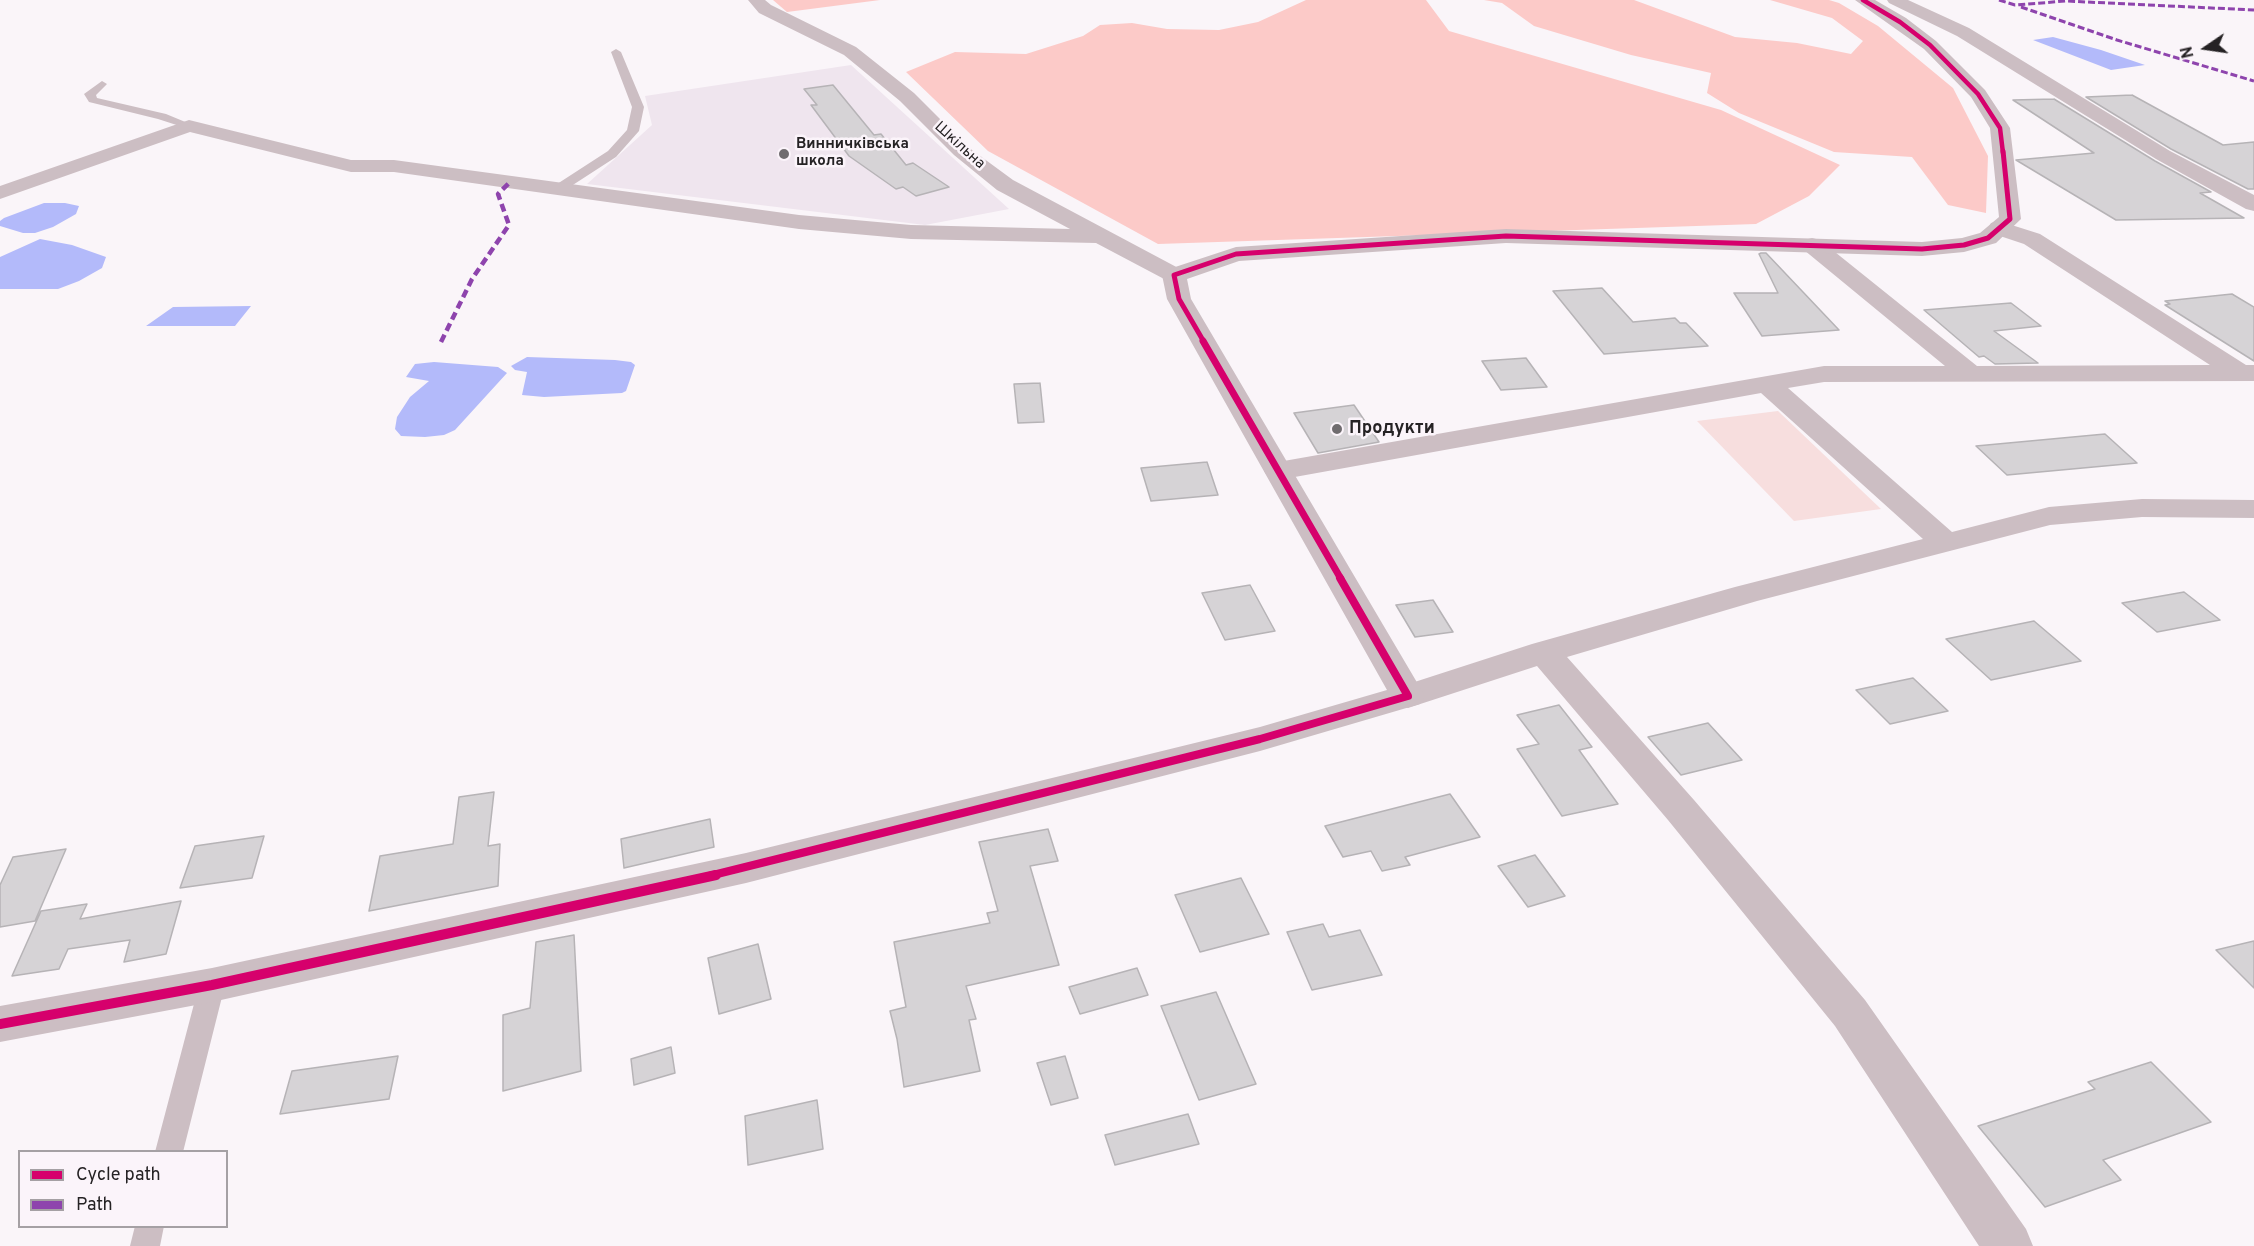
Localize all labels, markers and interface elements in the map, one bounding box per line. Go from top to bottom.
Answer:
north arrow [2176,18,2236,78]
text: N [2177,44,2199,60]
street label: Шкільна [930,119,988,173]
place label: Винничківська школа [796,136,909,171]
marker: Винничківська школа [777,147,791,161]
place label: Продукти [1349,418,1435,440]
marker: Продукти [1330,422,1344,436]
legend [18,1150,228,1228]
text: Cycle path [76,1164,161,1187]
text: Path [76,1194,113,1217]

